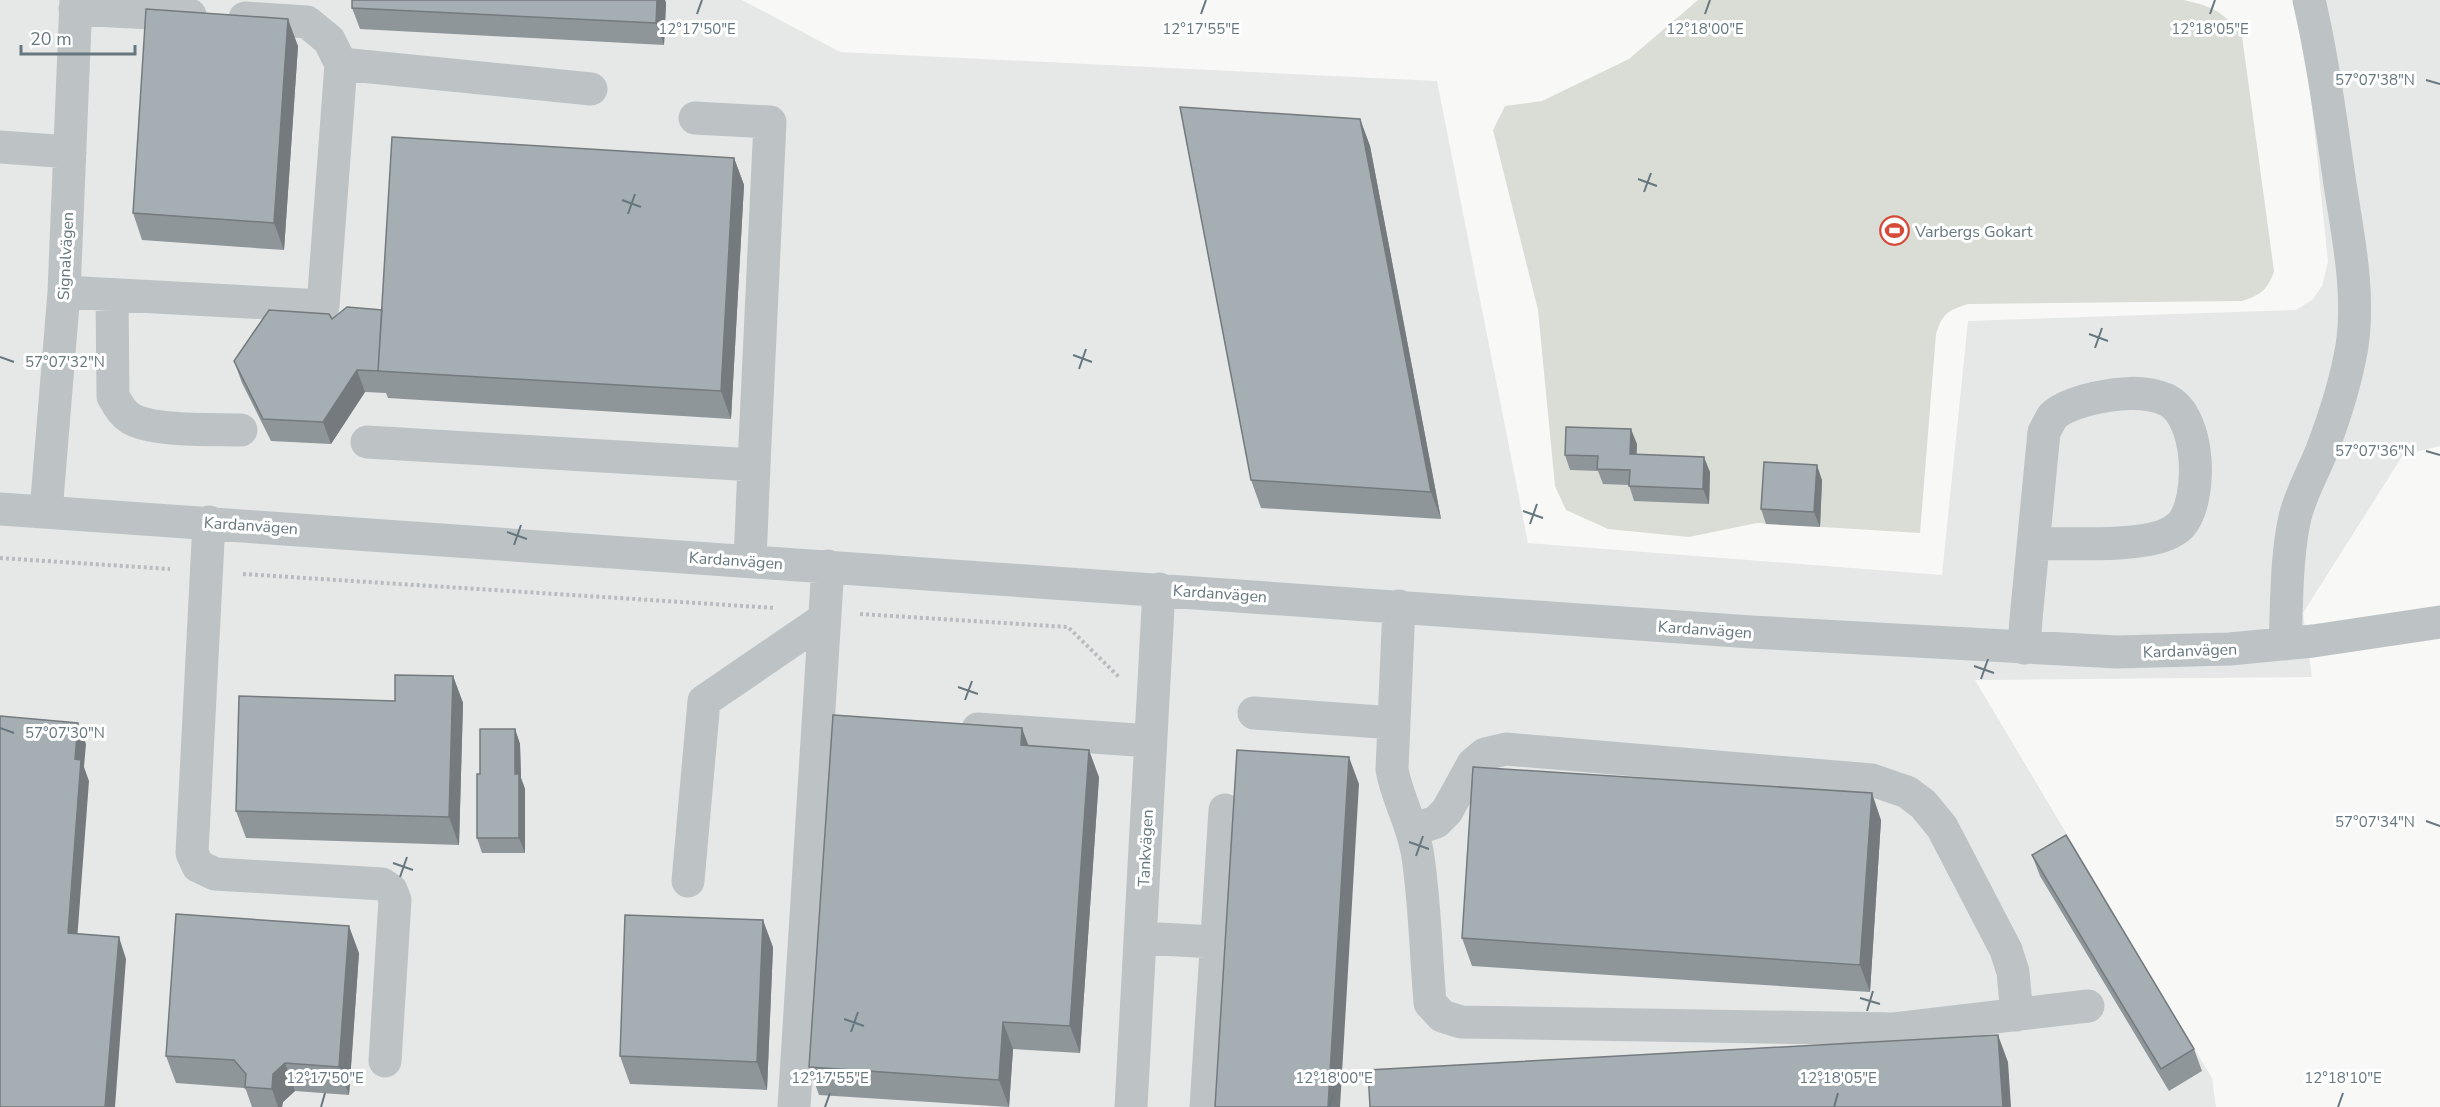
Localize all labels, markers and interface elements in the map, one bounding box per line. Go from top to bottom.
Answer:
scale bar [21,18,135,56]
text: 12°17'50"E [658,19,736,39]
text: 12°17'55"E [1162,19,1240,39]
text: 12°18'00"E [1666,19,1744,39]
text: 12°18'05"E [2171,19,2249,39]
text: 20 m [30,27,72,51]
text: 57°07'38"N [2335,70,2415,90]
street label: Signalvägen [53,211,79,301]
sports icon: Varbergs Gokart [1878,215,1910,247]
place label: Varbergs Gokart [1914,221,2033,243]
text: 57°07'32"N [25,352,105,372]
text: 57°07'36"N [2335,441,2415,461]
street label: Kardanvägen [203,512,299,540]
street label: Kardanvägen [688,547,784,575]
street label: Kardanvägen [1172,580,1268,608]
street label: Kardanvägen [1657,616,1753,644]
street label: Kardanvägen [2142,638,2238,664]
text: 57°07'30"N [25,723,105,743]
street label: Tankvägen [1133,809,1159,887]
text: 57°07'34"N [2335,812,2415,832]
text: 12°17'50"E [286,1068,364,1088]
text: 12°17'55"E [791,1068,869,1088]
text: 12°18'00"E [1295,1068,1373,1088]
text: 12°18'05"E [1799,1068,1877,1088]
text: 12°18'10"E [2304,1068,2382,1088]

